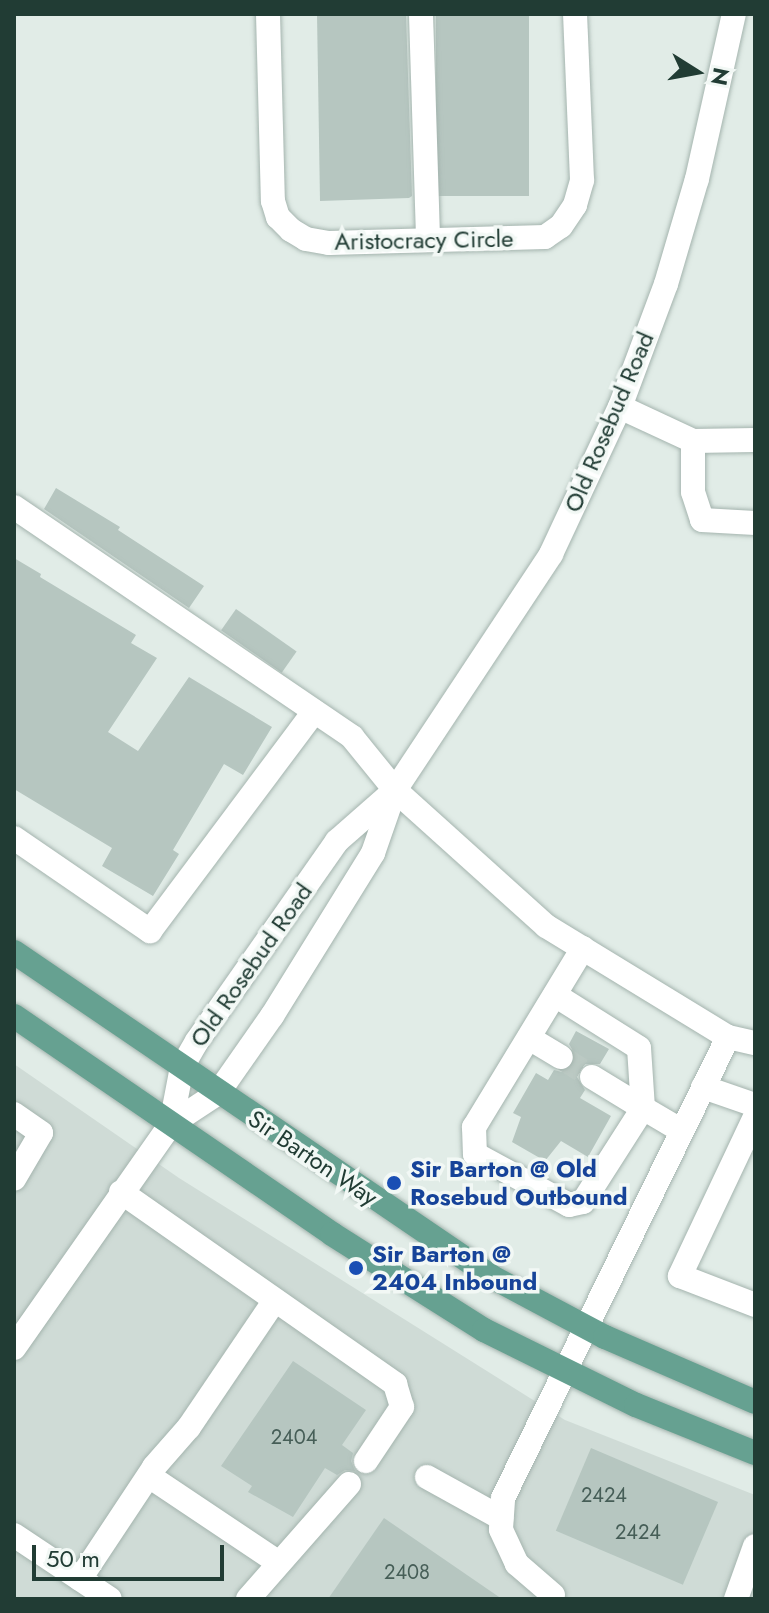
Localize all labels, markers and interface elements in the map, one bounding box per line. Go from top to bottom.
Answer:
north arrow [657,32,737,112]
text: N [703,65,738,88]
street label: Aristocracy Circle [334,224,514,256]
street label: Old Rosebud Road [558,328,660,516]
street label: Old Rosebud Road [184,878,318,1052]
street label: Sir Barton Way [243,1104,383,1212]
place label: Sir Barton @ Old Rosebud Outbound [410,1155,628,1211]
marker: Sir Barton @ Old Rosebud Outbound [385,1174,403,1192]
place label: Sir Barton @ 2404 Inbound [372,1240,537,1296]
marker: Sir Barton @ 2404 Inbound [347,1259,365,1277]
house number: 2404 [271,1425,317,1449]
house number: 2424 [581,1483,627,1507]
house number: 2424 [615,1520,661,1544]
scale bar [36,1529,228,1579]
text: 50 m [46,1541,100,1576]
house number: 2408 [384,1560,430,1584]

